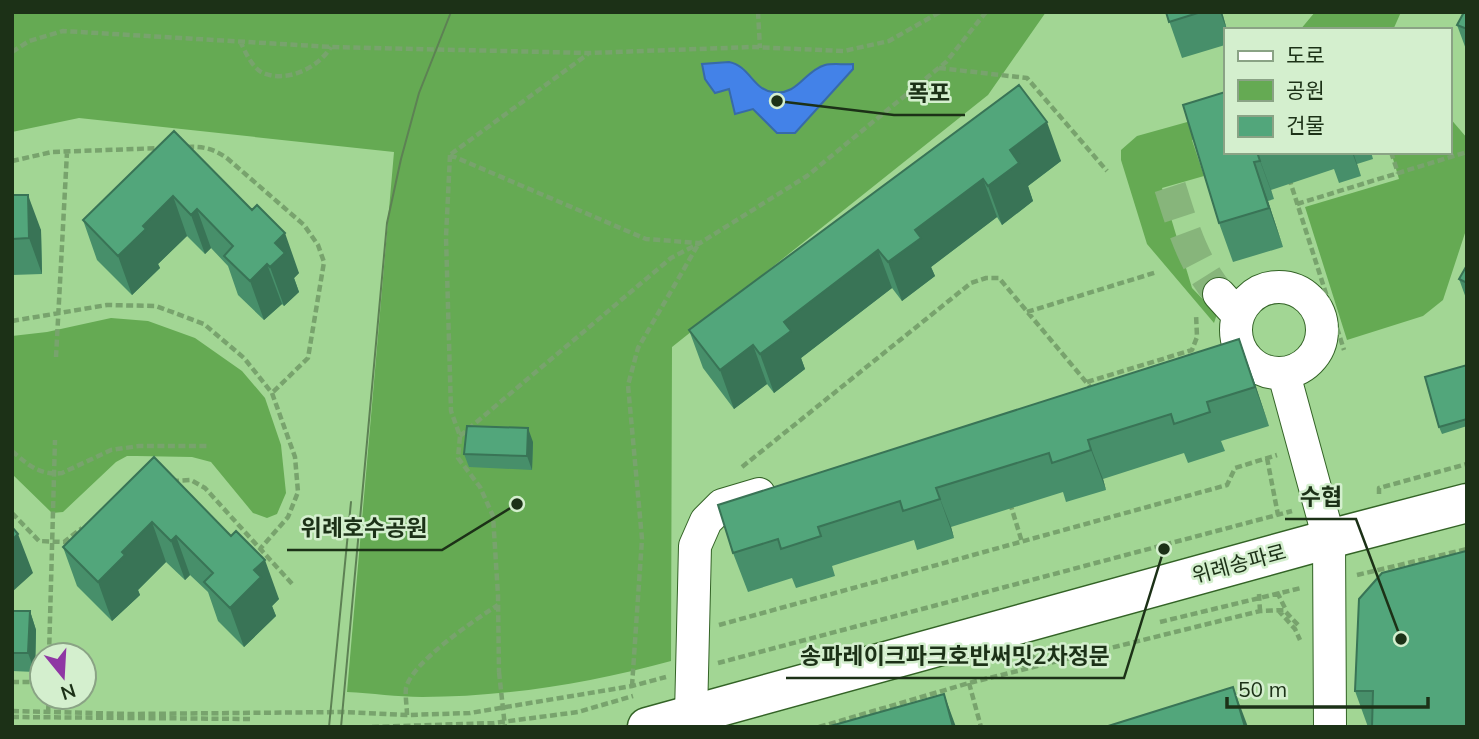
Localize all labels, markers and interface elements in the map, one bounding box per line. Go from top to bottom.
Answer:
legend [1224,28,1451,154]
text: 도로 [1286,42,1325,68]
callout: 폭포 [894,71,965,115]
text: 공원 [1286,77,1325,103]
text: 폭포 [908,78,950,107]
text: 건물 [1286,112,1325,138]
callout: 수협 [1285,475,1356,519]
text: 수협 [1300,482,1342,511]
callout: 위례호수공원 [287,506,442,550]
text: 위례호수공원 [301,513,427,542]
street label: 위례송파로 [1189,538,1289,588]
callout: 송파레이크파크호반써밋2차정문 [786,634,1124,678]
north arrow [28,641,98,711]
text: 송파레이크파크호반써밋2차정문 [800,641,1110,670]
scale bar [1227,666,1428,710]
text: 50 m [1238,676,1287,702]
text: N [58,679,79,706]

